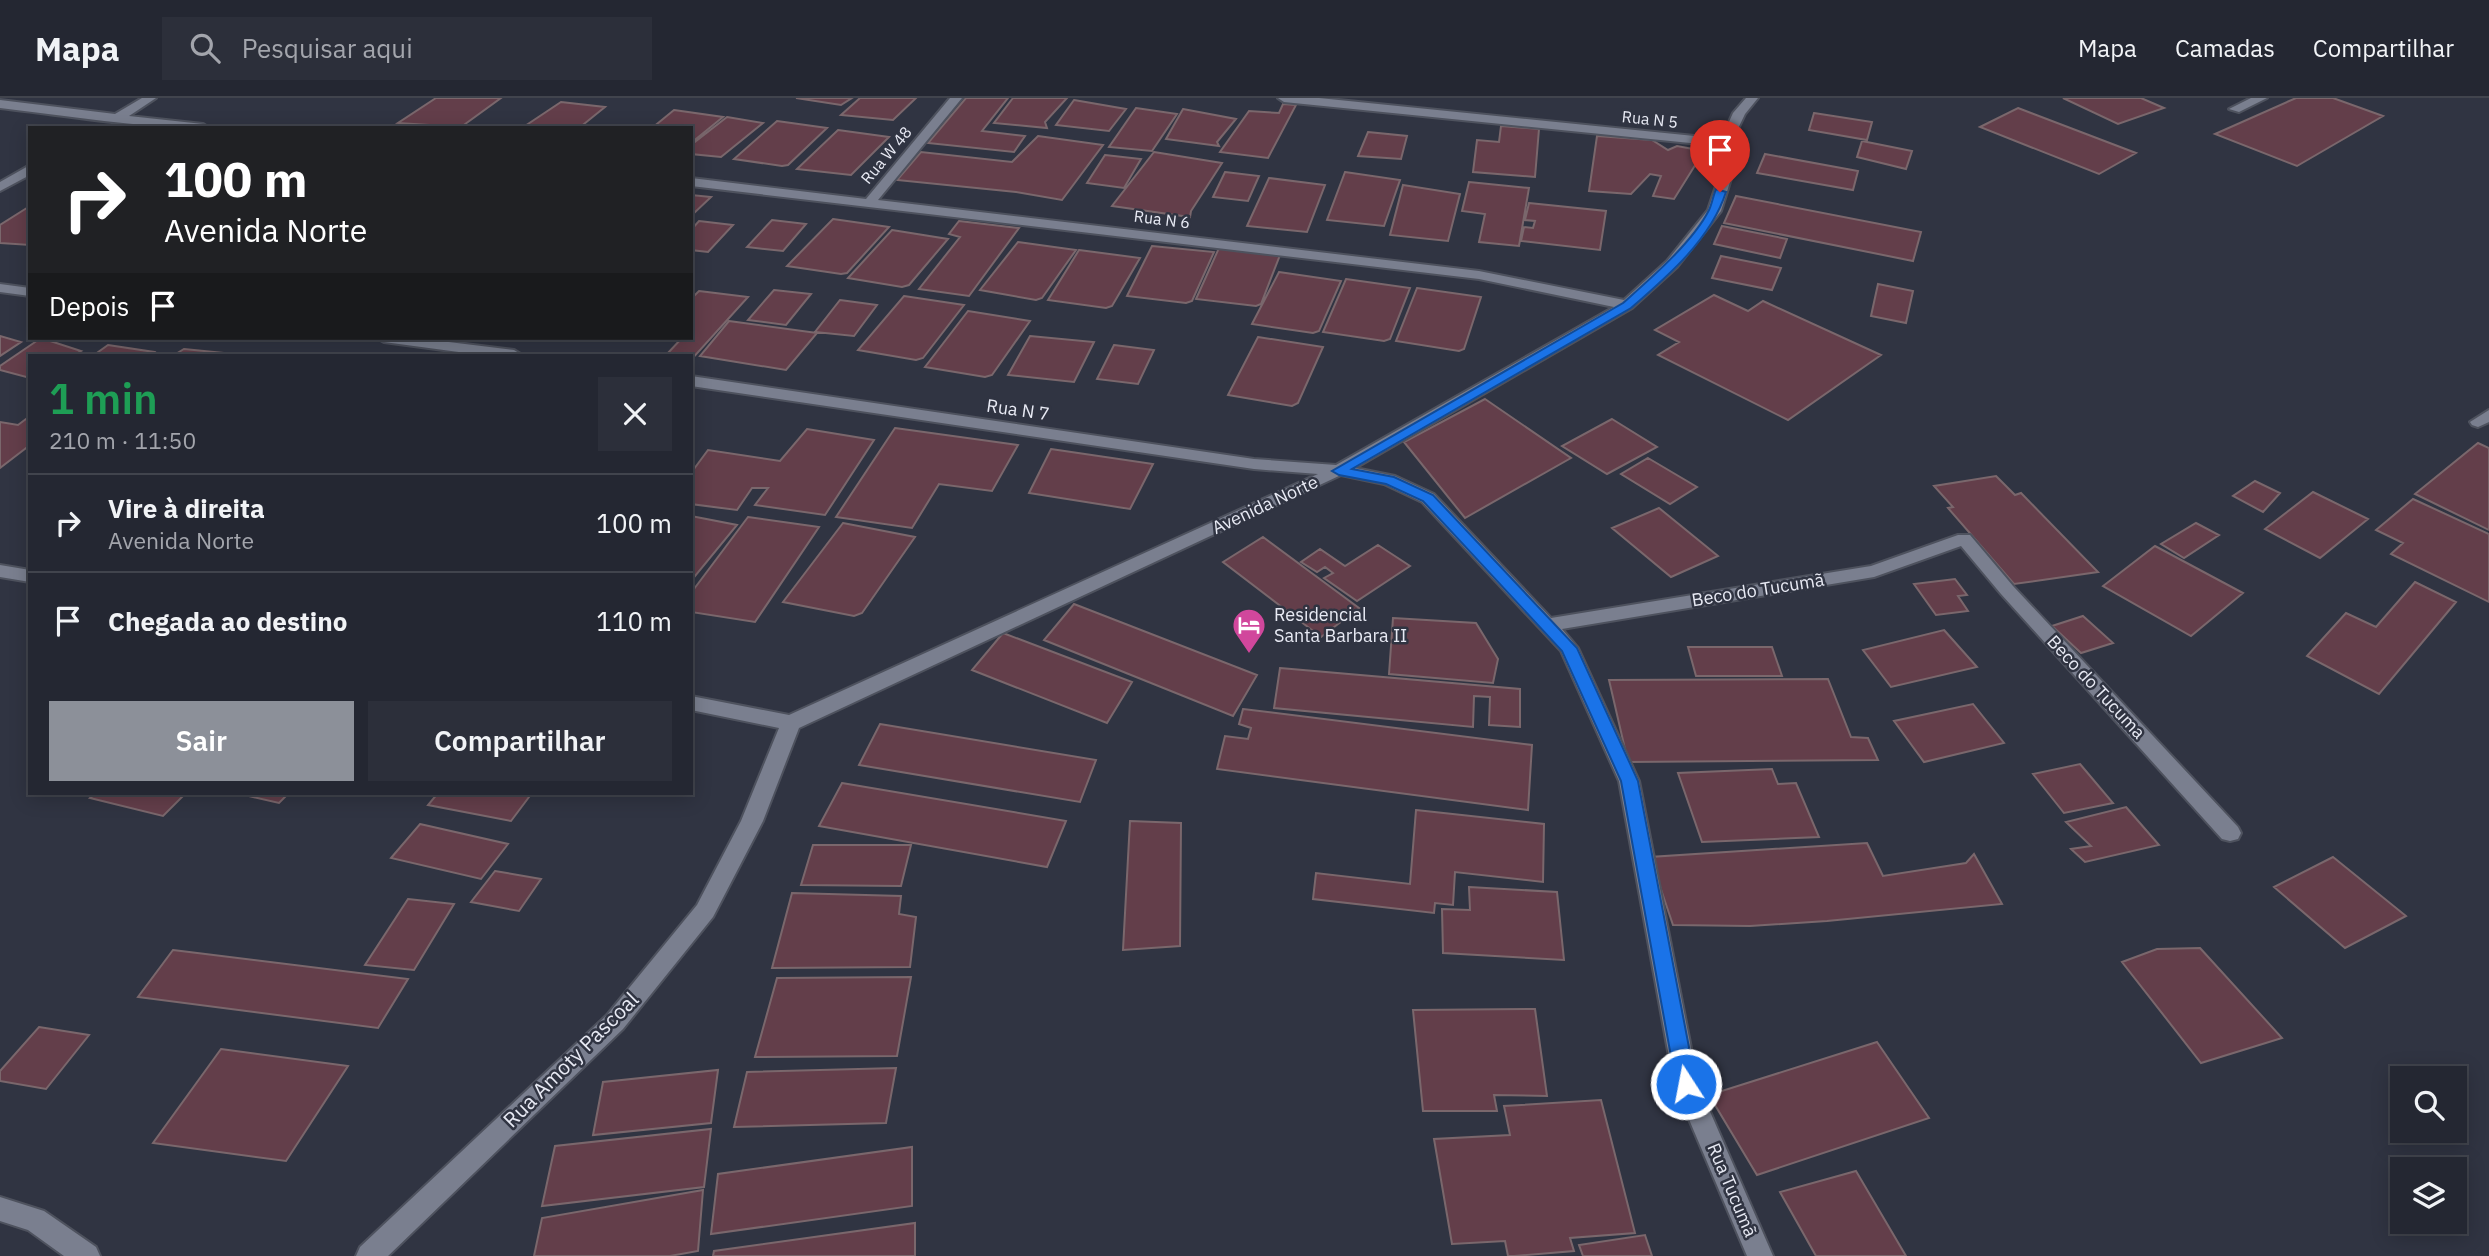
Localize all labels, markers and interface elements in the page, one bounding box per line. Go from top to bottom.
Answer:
search box [162,17,652,80]
text: Mapa [35,27,120,70]
icon: search [186,29,224,67]
text: Pesquisar aqui [242,31,413,65]
text: Mapa [2078,32,2137,64]
text: Camadas [2175,32,2275,64]
text: Compartilhar [2313,32,2454,64]
street label: Rua N 5 [1621,106,1679,132]
pin [1690,120,1750,192]
street label: Rua W 48 [856,122,916,188]
icon: arrive [1701,131,1739,169]
text: 100 m [164,147,308,210]
icon: right [49,154,140,245]
street label: Rua N 6 [1133,206,1191,232]
text: Avenida Norte [164,209,367,251]
icon: arrive [144,287,182,325]
text: Depois [49,289,130,323]
text: 1 min [49,371,158,426]
button: close [598,377,672,451]
street label: Rua N 7 [985,394,1051,425]
text: 210 m · 11:50 [49,425,196,455]
street label: Avenida Norte [1208,470,1322,539]
text: Vire à direita [108,491,265,525]
icon: right [49,504,87,542]
text: 100 m [596,506,672,540]
text: Avenida Norte [108,525,254,555]
street label: Beco do Tucumã [1690,568,1826,611]
icon: arrive [49,602,87,640]
place label: Residencial Santa Barbara II [1274,603,1407,647]
text: Chegada ao destino [108,604,347,638]
text: 110 m [596,604,672,638]
hotel icon: Residencial Santa Barbara II [1230,606,1268,655]
street label: Beco do Tucuma [2042,630,2151,744]
button: Sair [49,701,354,781]
button: Compartilhar [368,701,672,781]
street label: Rua Amoty Pascoal [496,985,644,1133]
position arrow [1649,1047,1723,1121]
map controls [2390,1066,2467,1234]
button: search [2390,1066,2467,1143]
street label: Rua Tucumã [1702,1139,1763,1241]
button: layers [2390,1157,2467,1234]

